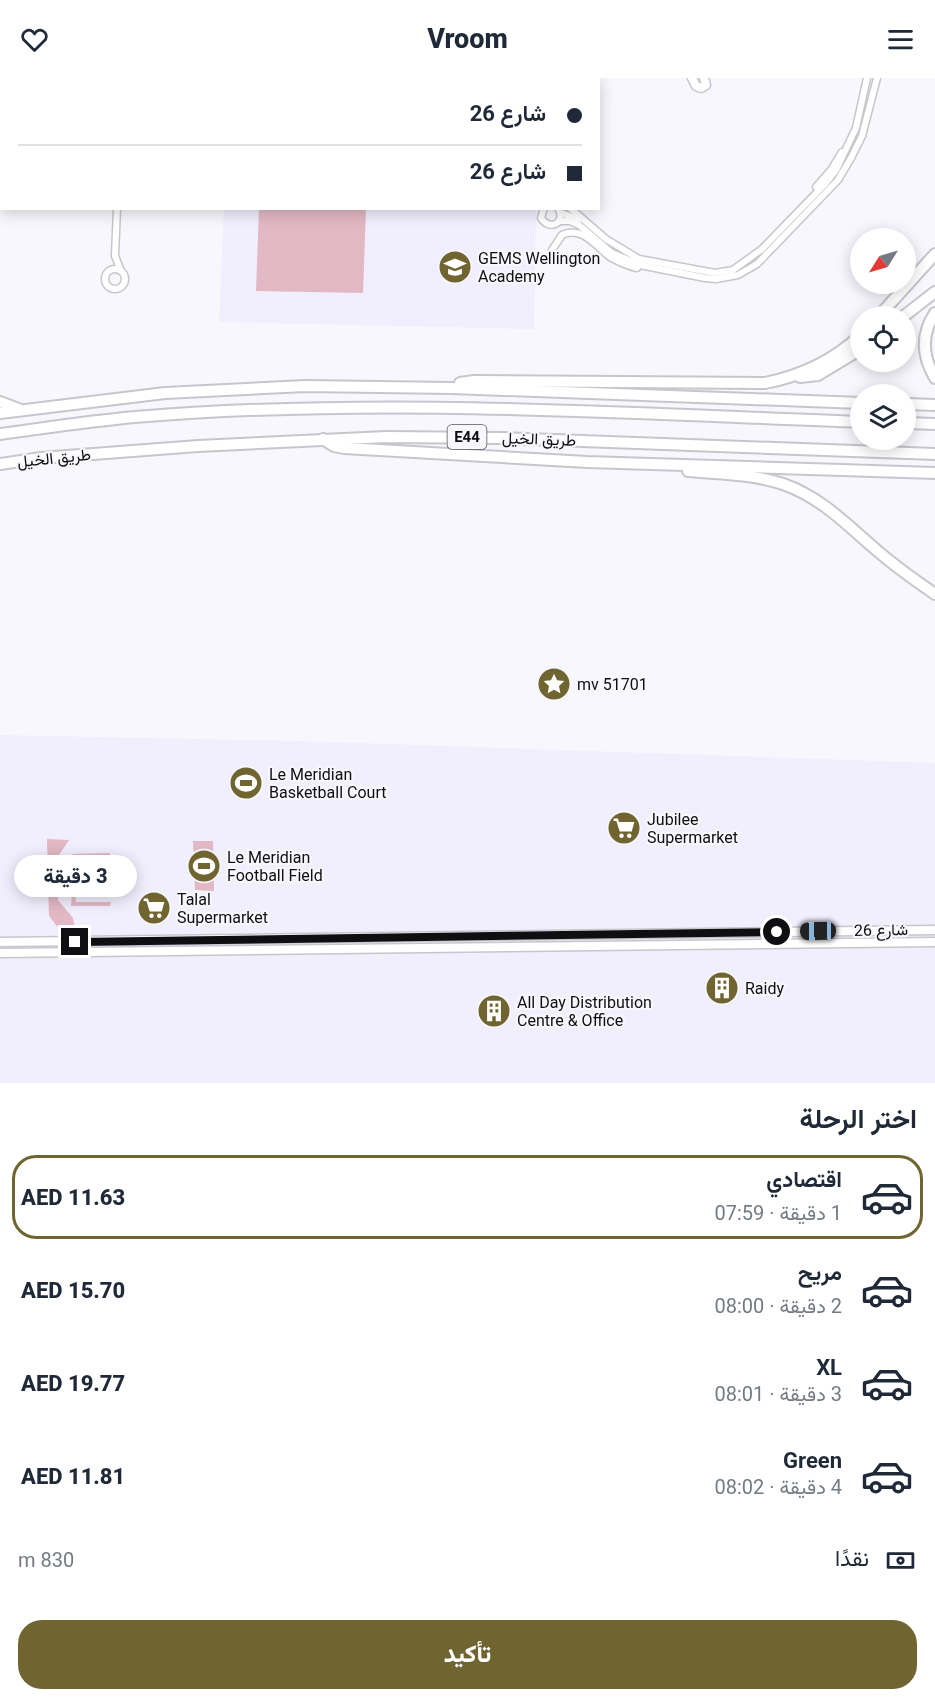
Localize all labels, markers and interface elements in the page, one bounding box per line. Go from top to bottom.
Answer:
icon: heart [18,23,51,56]
text: Vroom [427,23,508,55]
icon: menu [884,23,917,56]
text: شارع 26 [470,101,546,126]
text: شارع 26 [470,159,546,184]
north arrow [850,228,916,294]
map controls [850,228,916,450]
school or university icon: GEMS Wellington Academy [437,249,473,285]
place label: GEMS Wellington Academy [478,249,600,286]
button: locate [850,306,916,372]
button: layers [850,384,916,450]
road number: E44 [448,425,486,449]
street label: طريق الخيل [502,428,576,451]
street label: طريق الخيل [16,445,92,472]
place icon: mv 51701 [536,666,572,702]
place label: mv 51701 [577,675,648,694]
sports icon: Le Meridian Basketball Court [228,765,264,801]
place label: Le Meridian Basketball Court [269,765,386,802]
supermarket icon: Jubilee Supermarket [606,810,642,846]
place label: Jubilee Supermarket [647,810,738,847]
sports icon: Le Meridian Football Field [186,848,222,884]
place label: Le Meridian Football Field [227,848,323,885]
callout: 3 دقيقة [14,855,136,897]
text: 3 دقيقة [44,864,107,888]
supermarket icon: Talal Supermarket [136,890,172,926]
place label: Talal Supermarket [177,890,268,927]
route start [763,918,790,945]
street label: شارع 26 [854,920,908,942]
car [800,922,836,940]
route end [61,928,88,955]
building icon: Raidy [704,970,740,1006]
place label: Raidy [745,979,784,998]
building icon: All Day Distribution Centre & Office [476,993,512,1029]
place label: All Day Distribution Centre & Office [517,993,652,1030]
text: اختر الرحلة [800,1103,917,1135]
text: اقتصادي [766,1167,842,1192]
icon: car [860,1170,914,1224]
text: AED 11.63 [21,1185,125,1210]
text: 1 دقيقة · 07:59 [715,1201,842,1225]
text: مريح [798,1260,842,1285]
icon: car [860,1263,914,1317]
text: AED 15.70 [21,1278,125,1303]
text: 2 دقيقة · 08:00 [715,1294,842,1318]
text: XL [816,1355,842,1380]
icon: car [860,1356,914,1410]
text: AED 19.77 [21,1371,125,1396]
text: 3 دقيقة · 08:01 [715,1382,842,1406]
text: Green [783,1448,842,1473]
icon: car [860,1449,914,1503]
text: AED 11.81 [21,1464,125,1489]
text: 4 دقيقة · 08:02 [715,1475,842,1499]
icon: cash [884,1544,917,1577]
text: نقدًا [835,1546,869,1571]
text: 830 m [18,1548,74,1572]
button: تأكيد [18,1620,917,1689]

